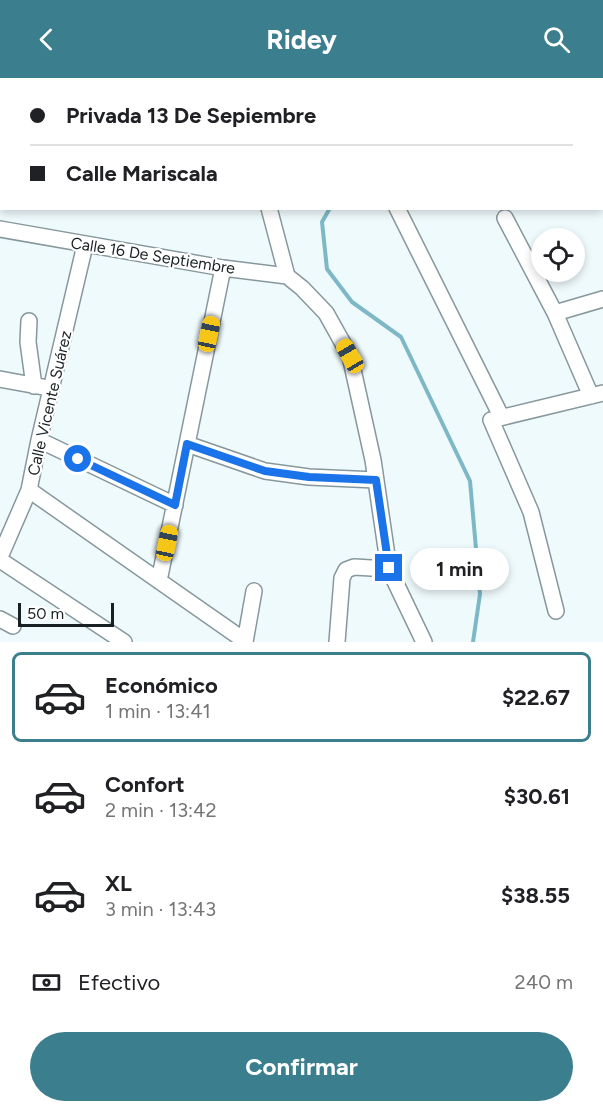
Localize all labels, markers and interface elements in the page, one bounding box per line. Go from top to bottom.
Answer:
icon: back [30,23,63,56]
text: Ridey [266,23,337,56]
icon: search [540,23,573,56]
text: Privada 13 De Sepiembre [66,102,316,129]
text: Calle Mariscala [66,160,218,187]
map controls [531,228,585,282]
button: locate [531,228,585,282]
street label: Calle 16 De Septiembre [69,233,237,278]
car [196,315,222,353]
street label: Calle Vicente Suárez [24,329,75,477]
car [333,336,367,376]
route start [64,445,91,472]
car [154,524,180,562]
callout: 1 min [410,547,509,589]
route end [375,554,402,581]
text: 1 min [436,557,483,581]
scale bar [18,600,114,628]
text: 50 m [27,604,64,623]
icon: car [33,670,87,724]
text: Económico [105,672,218,699]
text: $22.67 [502,684,570,711]
text: 1 min · 13:41 [105,699,211,723]
icon: car [33,769,87,823]
text: Confort [105,771,185,798]
text: $30.61 [504,783,570,810]
text: 2 min · 13:42 [105,798,217,822]
icon: car [33,868,87,922]
text: XL [105,870,132,897]
text: $38.55 [501,882,570,909]
text: 3 min · 13:43 [105,897,216,921]
icon: cash [30,966,63,999]
text: Efectivo [78,969,160,996]
text: 240 m [515,970,573,994]
button: Confirmar [30,1032,573,1101]

